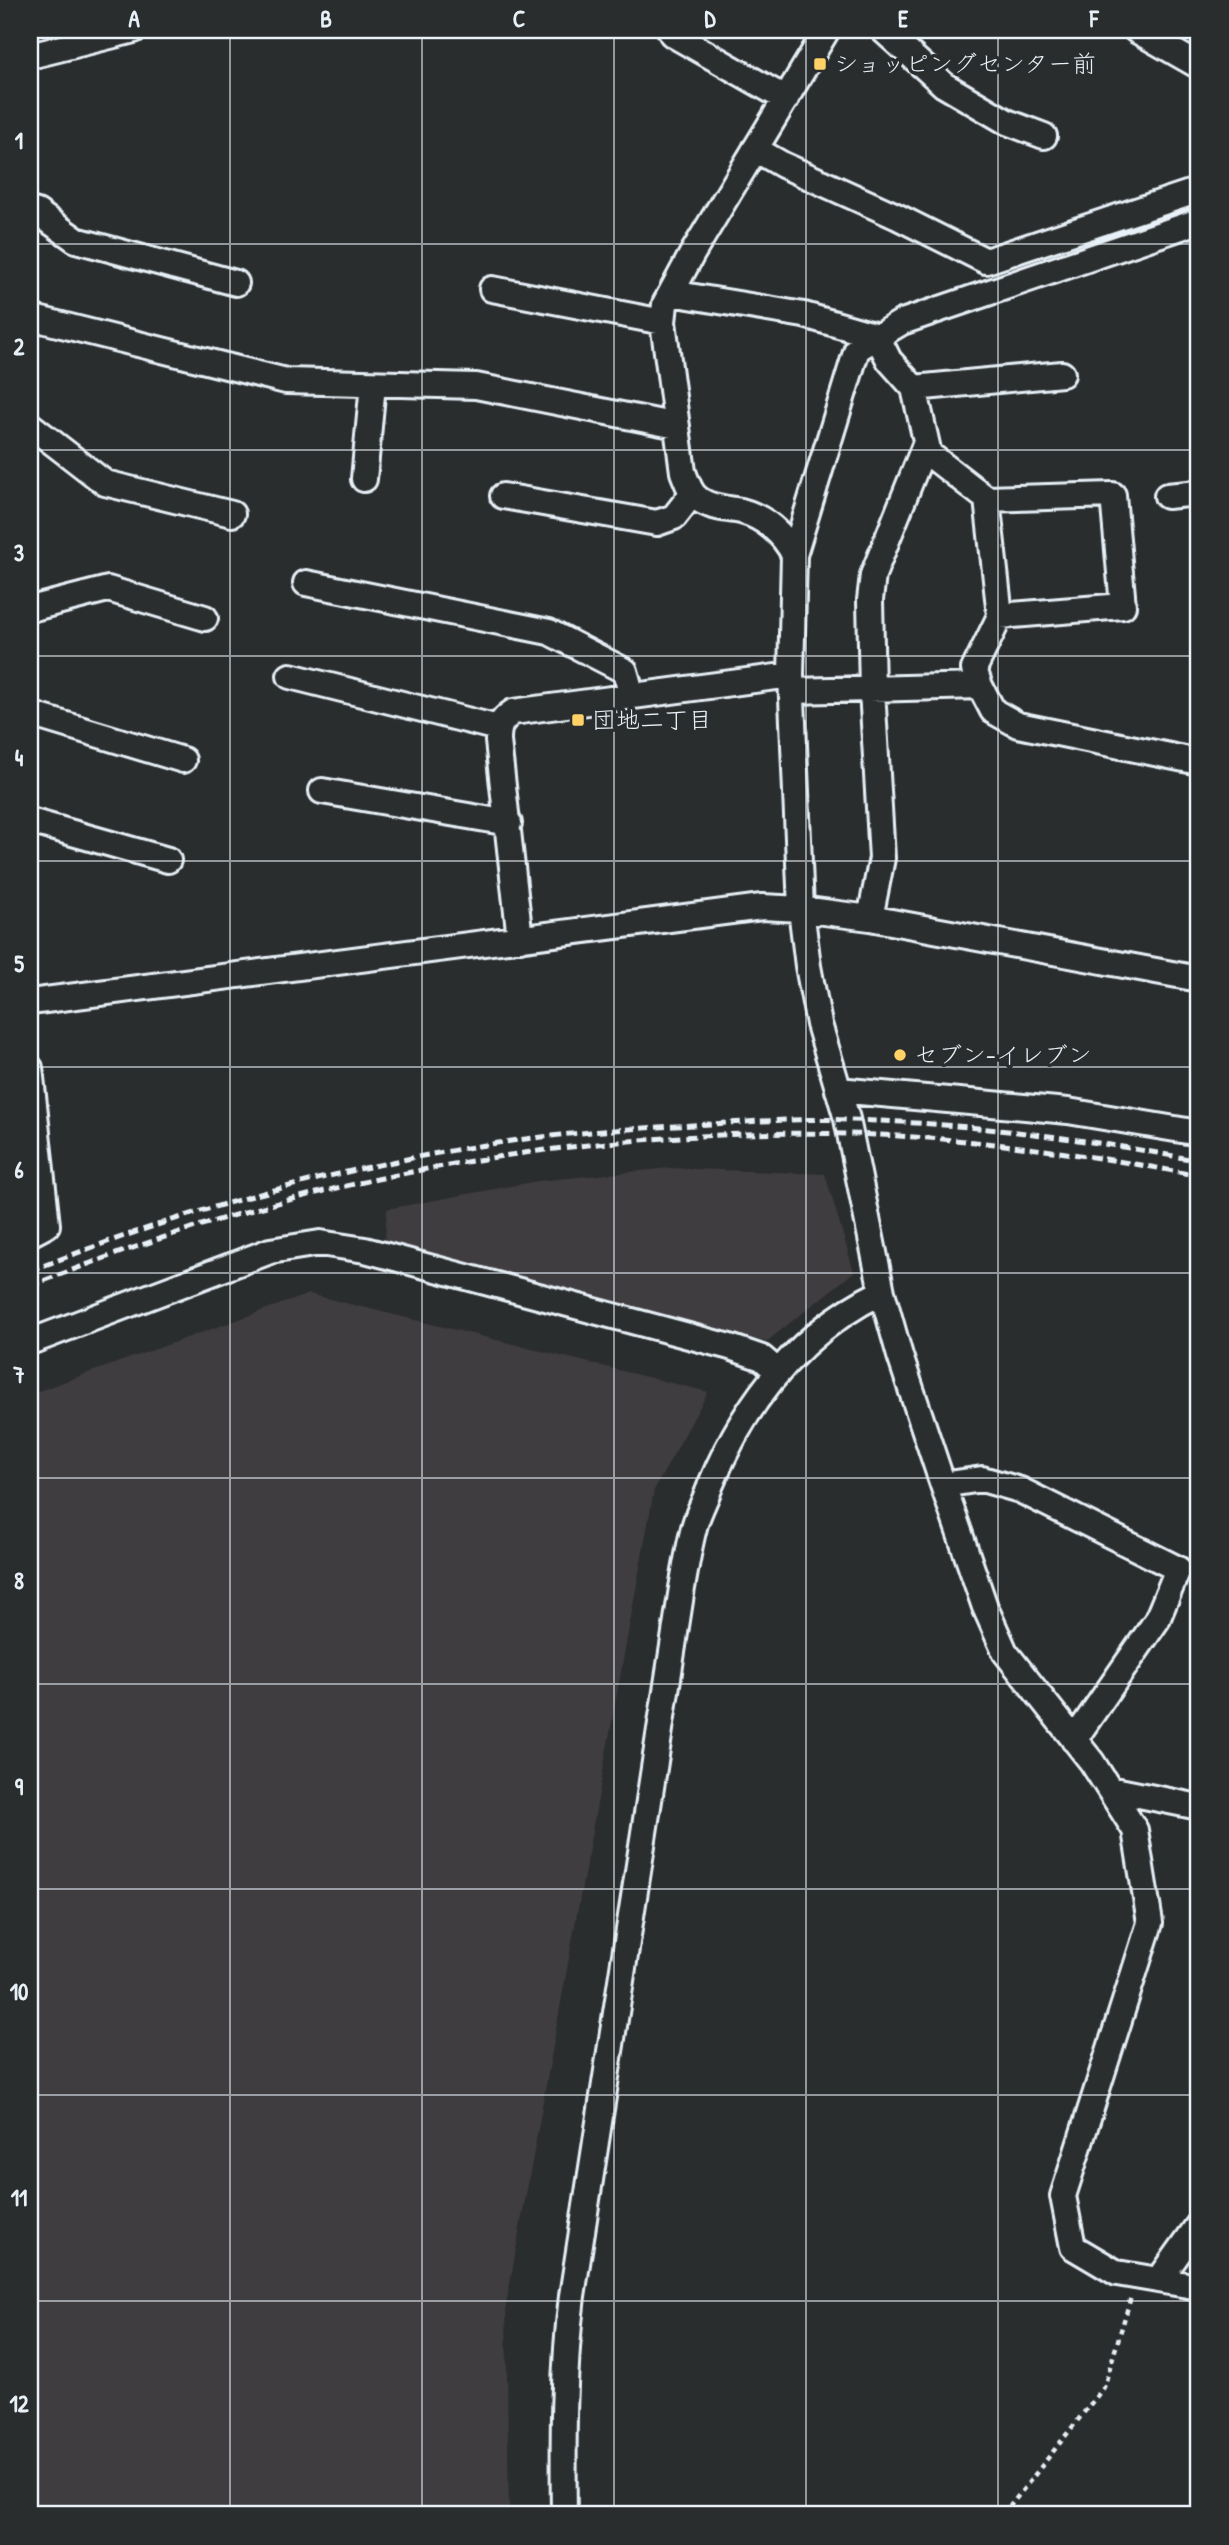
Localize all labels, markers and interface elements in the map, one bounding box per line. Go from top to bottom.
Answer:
text: A [128,3,140,34]
text: B [320,3,332,34]
text: C [513,3,525,34]
text: D [705,3,717,34]
text: E [898,3,909,34]
text: F [1089,3,1100,34]
place label: ショッピングセンター前 [834,47,1096,79]
marker: ショッピングセンター前 [812,56,828,72]
text: 1 [15,125,23,156]
text: 2 [14,331,25,362]
text: 3 [14,537,24,568]
place label: 団地二丁目 [592,703,712,735]
marker: 団地二丁目 [570,712,586,728]
text: 4 [15,742,24,773]
text: 5 [14,948,24,979]
place label: セブン-イレブン [914,1038,1092,1070]
marker: セブン-イレブン [892,1047,908,1063]
text: 6 [14,1154,24,1185]
text: 7 [12,1359,25,1390]
text: 8 [14,1565,24,1596]
text: 9 [15,1771,24,1802]
text: 10 [10,1976,28,2007]
text: 11 [11,2182,27,2213]
text: 12 [9,2388,29,2419]

